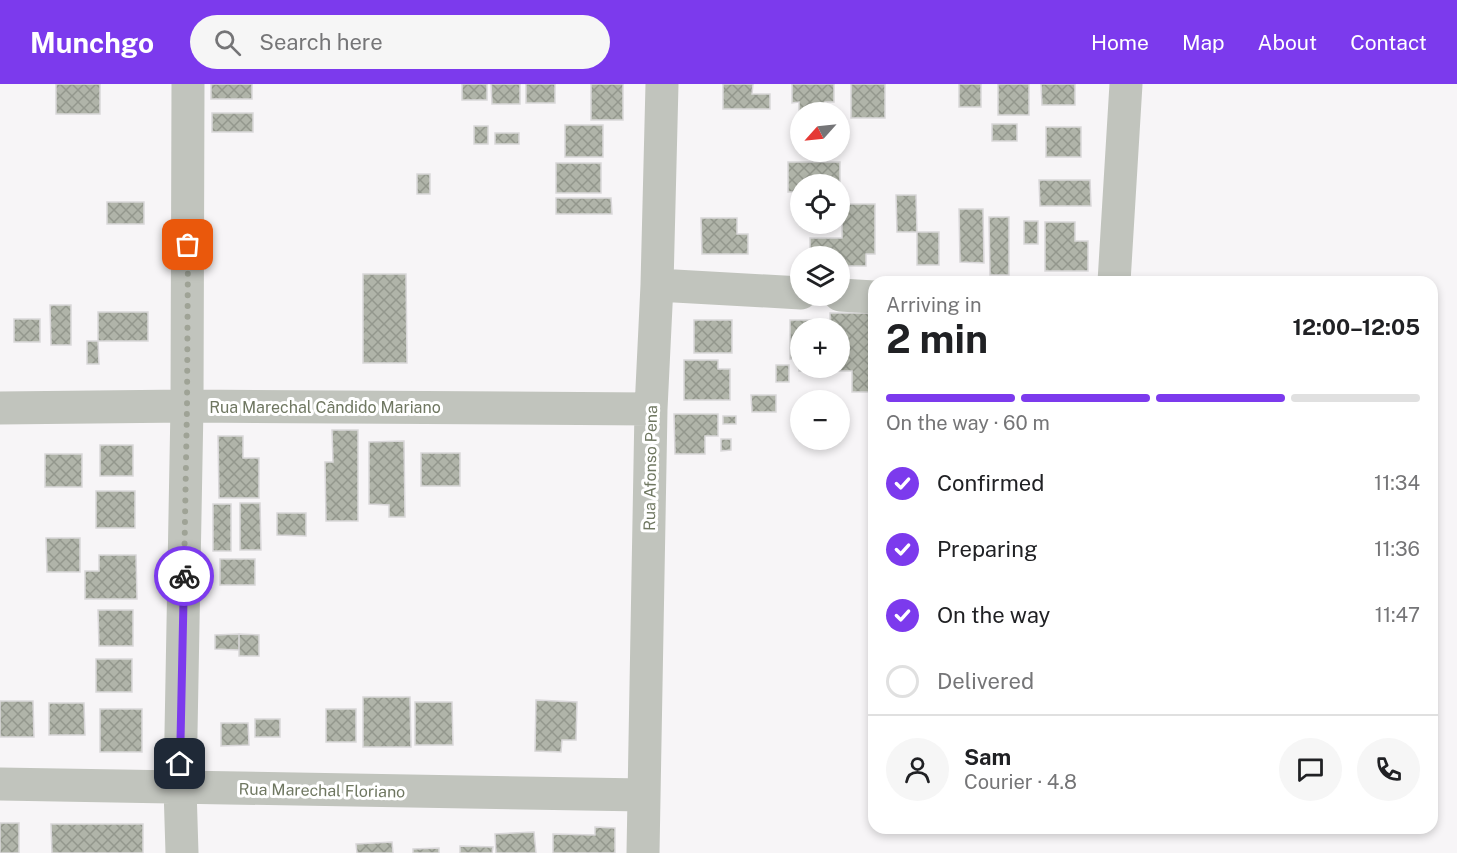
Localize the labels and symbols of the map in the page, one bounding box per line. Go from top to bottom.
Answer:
north arrow [790,102,850,162]
pin [162,219,213,270]
street label: Rua Marechal Cândido Mariano [209,398,441,417]
street label: Rua Afonso Pena [640,405,661,531]
courier [154,546,214,606]
pin [154,738,205,789]
street label: Rua Marechal Floriano [239,780,405,801]

